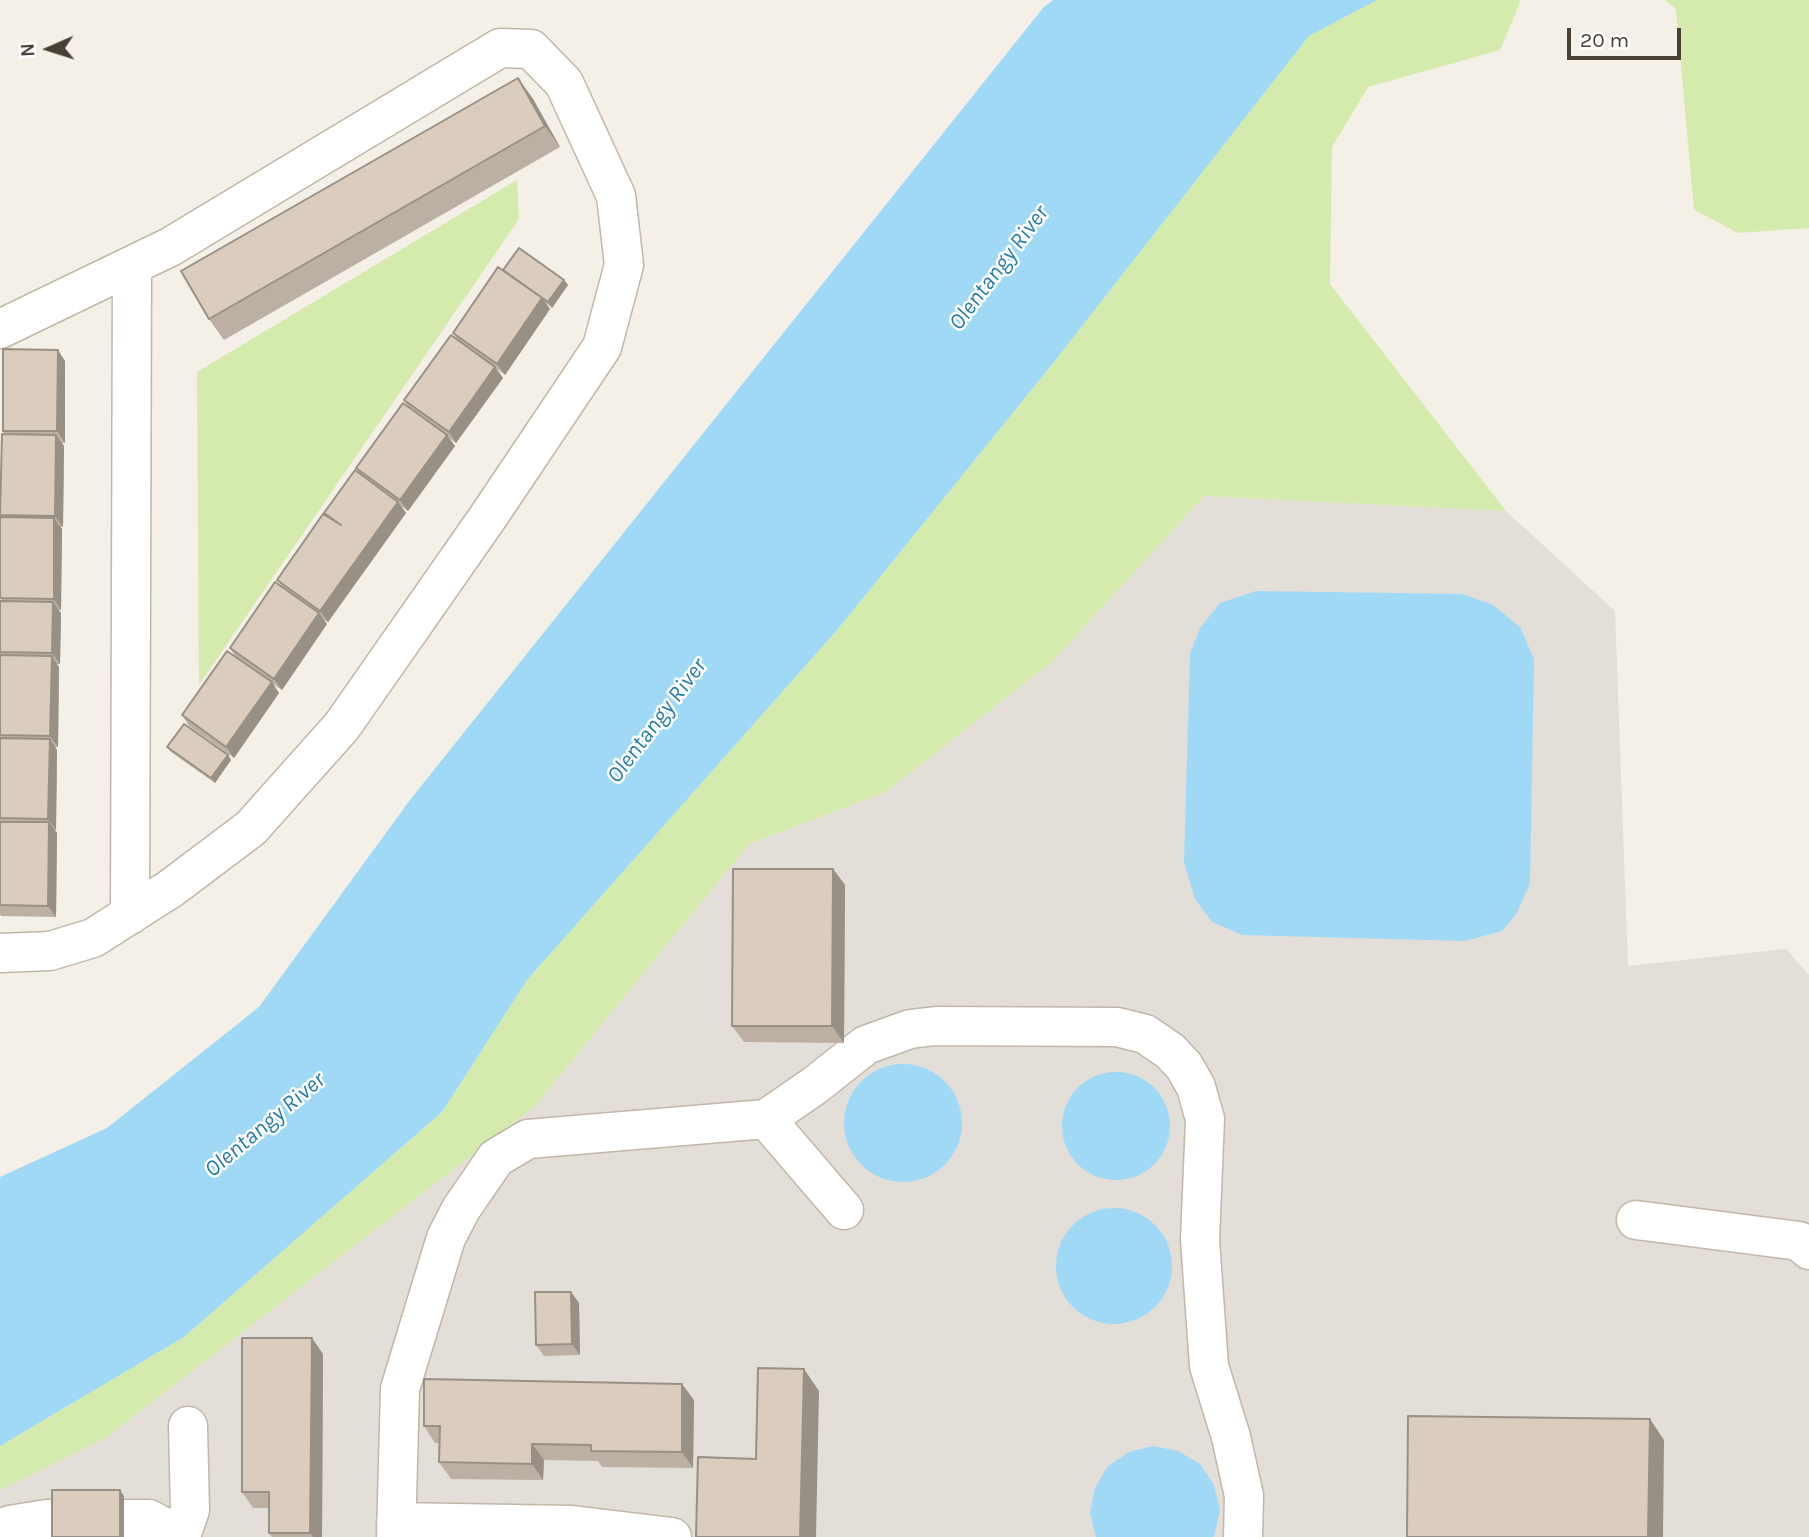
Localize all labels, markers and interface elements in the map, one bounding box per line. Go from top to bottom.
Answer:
north arrow [14,14,84,84]
scale bar [1571,14,1685,58]
text: 20 m [1580,28,1629,52]
text: N [17,43,39,57]
water label: Olentangy River [943,200,1055,336]
water label: Olentangy River [601,653,713,789]
water label: Olentangy River [199,1067,331,1183]

